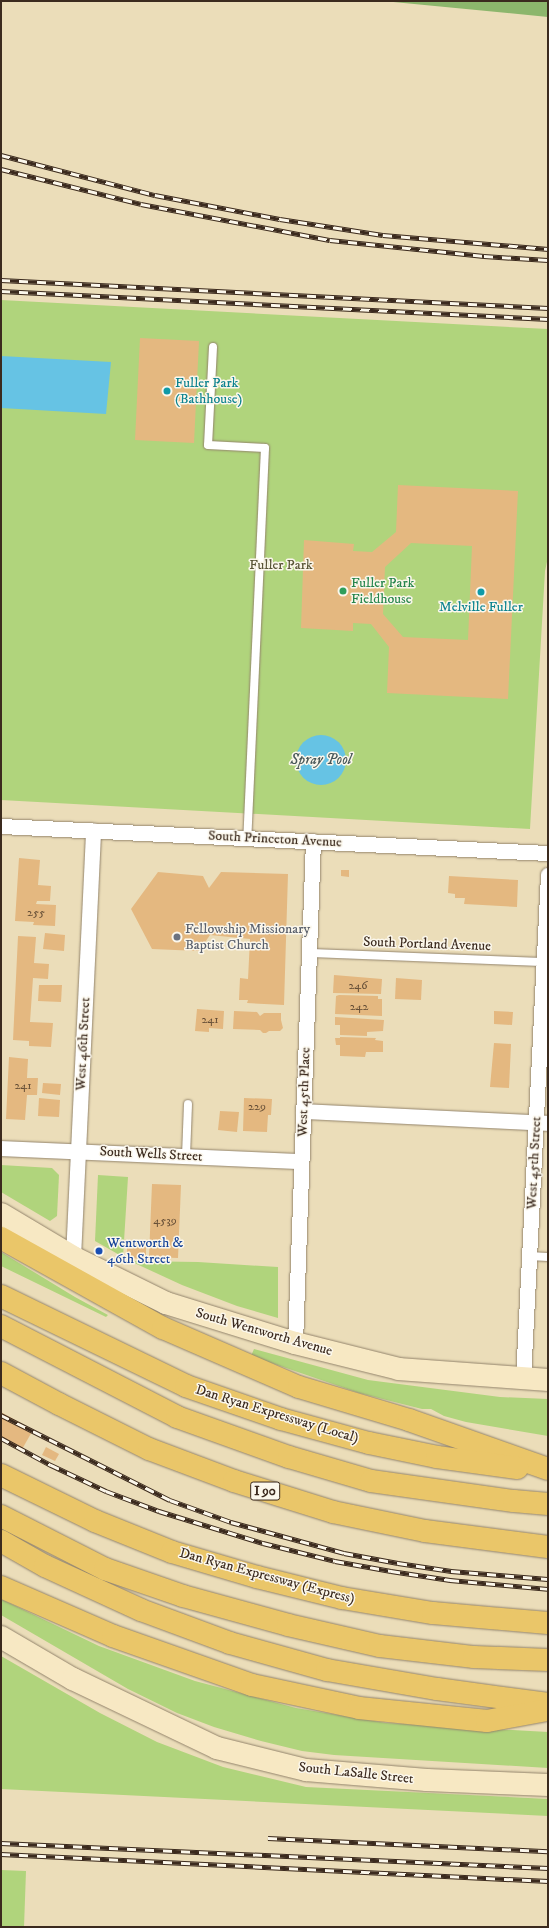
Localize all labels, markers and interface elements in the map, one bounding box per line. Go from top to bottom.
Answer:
place label: Fuller Park (Bathhouse) [175,375,242,408]
marker: Fuller Park (Bathhouse) [162,386,172,396]
park label: Fuller Park [249,557,313,573]
place label: Fuller Park Fieldhouse [351,575,414,608]
marker: Fuller Park Fieldhouse [338,586,348,596]
marker: Melville Fuller [476,587,486,597]
place label: Melville Fuller [439,599,523,615]
water label: Spray Pool [290,751,352,769]
street label: South Princeton Avenue [208,827,342,851]
house number: 255 [27,906,45,920]
place label: Fellowship Missionary Baptist Church [185,921,310,954]
marker: Fellowship Missionary Baptist Church [172,932,182,942]
street label: South Portland Avenue [363,933,491,955]
house number: 246 [348,979,368,993]
street label: West 46th Street [72,997,94,1091]
house number: 242 [350,1000,368,1014]
house number: 241 [201,1013,219,1027]
street label: West 45th Place [294,1047,314,1137]
house number: 241 [14,1079,32,1093]
house number: 229 [248,1100,266,1114]
street label: West 45th Street [523,1116,545,1210]
street label: South Wells Street [99,1143,203,1165]
house number: 4539 [153,1214,177,1228]
place label: Wentworth & 46th Street [107,1235,183,1268]
marker: Wentworth & 46th Street [94,1246,104,1256]
street label: South Wentworth Avenue [194,1304,334,1360]
street label: Dan Ryan Expressway (Local) [193,1381,361,1447]
road number: I 90 [250,1480,280,1502]
street label: Dan Ryan Expressway (Express) [177,1544,357,1608]
street label: South LaSalle Street [298,1759,414,1787]

